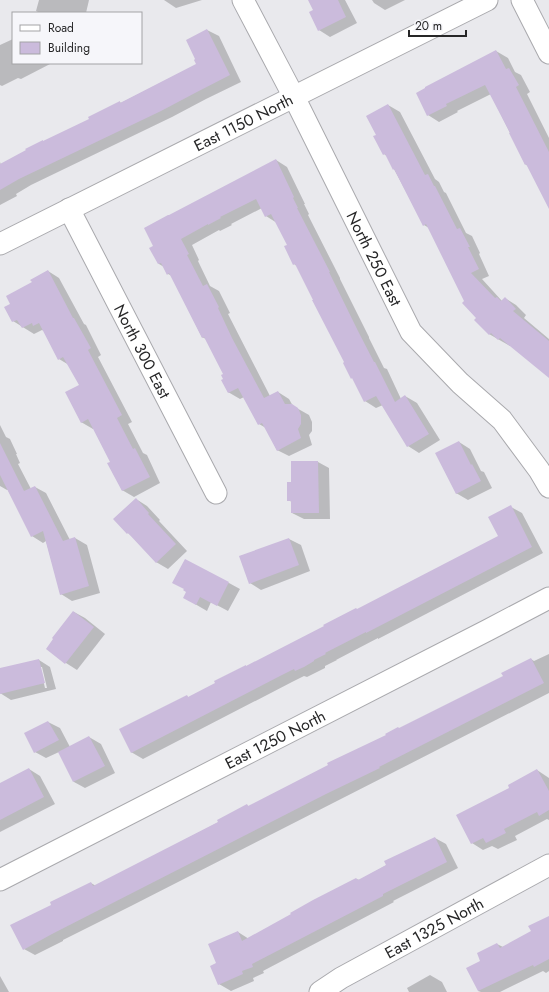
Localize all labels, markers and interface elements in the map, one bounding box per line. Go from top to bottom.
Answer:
legend [12,12,142,64]
scale bar [409,12,466,38]
text: 20 m [415,17,442,35]
text: Road [48,19,74,37]
text: Building [48,39,90,57]
street label: East 1150 North [190,88,297,157]
street label: North 250 East [341,207,408,310]
street label: North 300 East [109,300,177,402]
street label: East 1250 North [221,704,329,774]
street label: East 1325 North [380,891,488,964]

